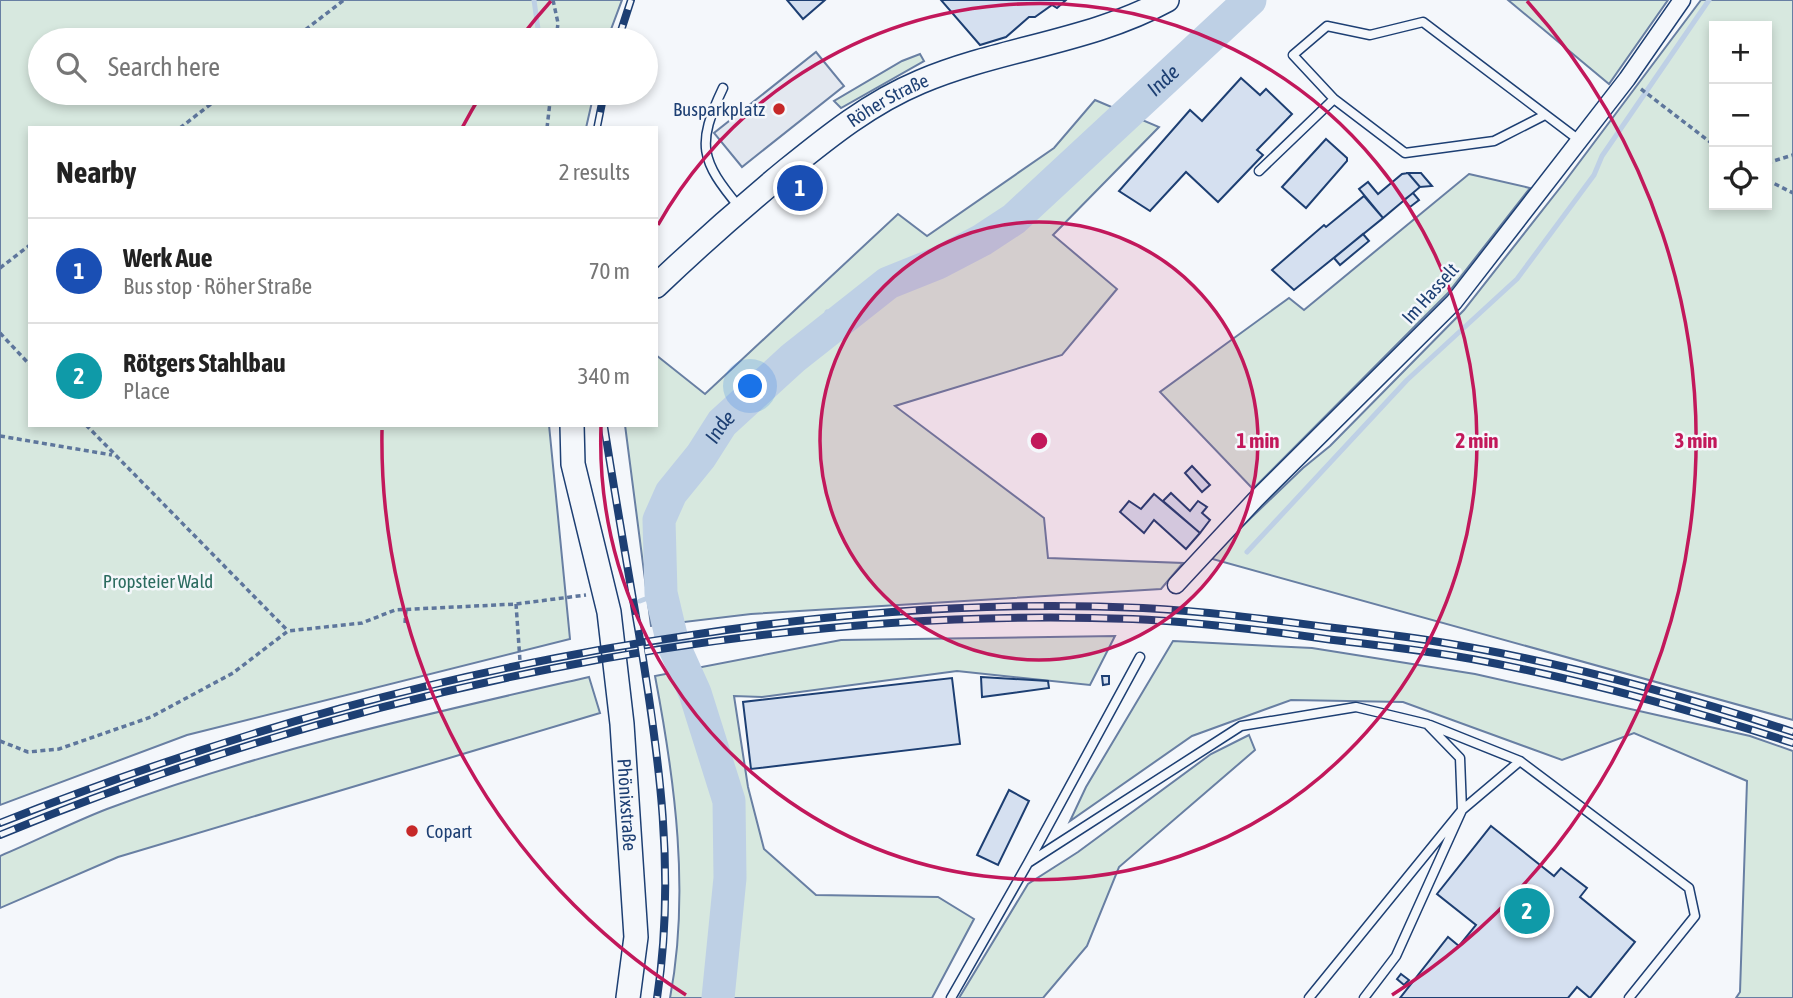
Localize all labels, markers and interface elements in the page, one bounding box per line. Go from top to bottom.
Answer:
map controls [1709,21,1772,210]
button: + [1709,21,1772,84]
search box [28,28,658,105]
icon: search [52,48,90,86]
text: Search here [108,52,220,82]
water label: Inde [1142,59,1184,100]
street label: Röher Straße [843,69,931,131]
button: − [1709,84,1772,147]
place label: Busparkplatz [673,98,765,120]
marker: Busparkplatz [771,101,787,117]
button: locate [1709,147,1772,210]
text: Nearby [56,155,136,189]
text: 2 results [559,159,630,185]
pin: 1 [777,162,823,214]
text: Werk Aue [123,243,213,273]
text: 1 [74,258,84,284]
text: 70 m [589,258,630,284]
street label: Im Hasselt [1397,258,1463,328]
text: Bus stop · Röher Straße [123,273,312,299]
text: Rötgers Stahlbau [123,348,286,378]
text: 2 [74,363,84,389]
text: 340 m [578,363,630,389]
your location [733,369,767,403]
text: Place [123,378,170,404]
water label: Inde [699,404,739,447]
text: 1 min [1237,428,1279,452]
text: 2 min [1456,428,1498,452]
text: 3 min [1675,428,1717,452]
centre of rings [1027,429,1051,453]
park label: Propsteier Wald [103,570,213,592]
street label: Phönixstraße [613,758,641,852]
place label: Copart [426,820,472,842]
marker: Copart [404,823,420,839]
pin: 2 [1504,885,1550,937]

